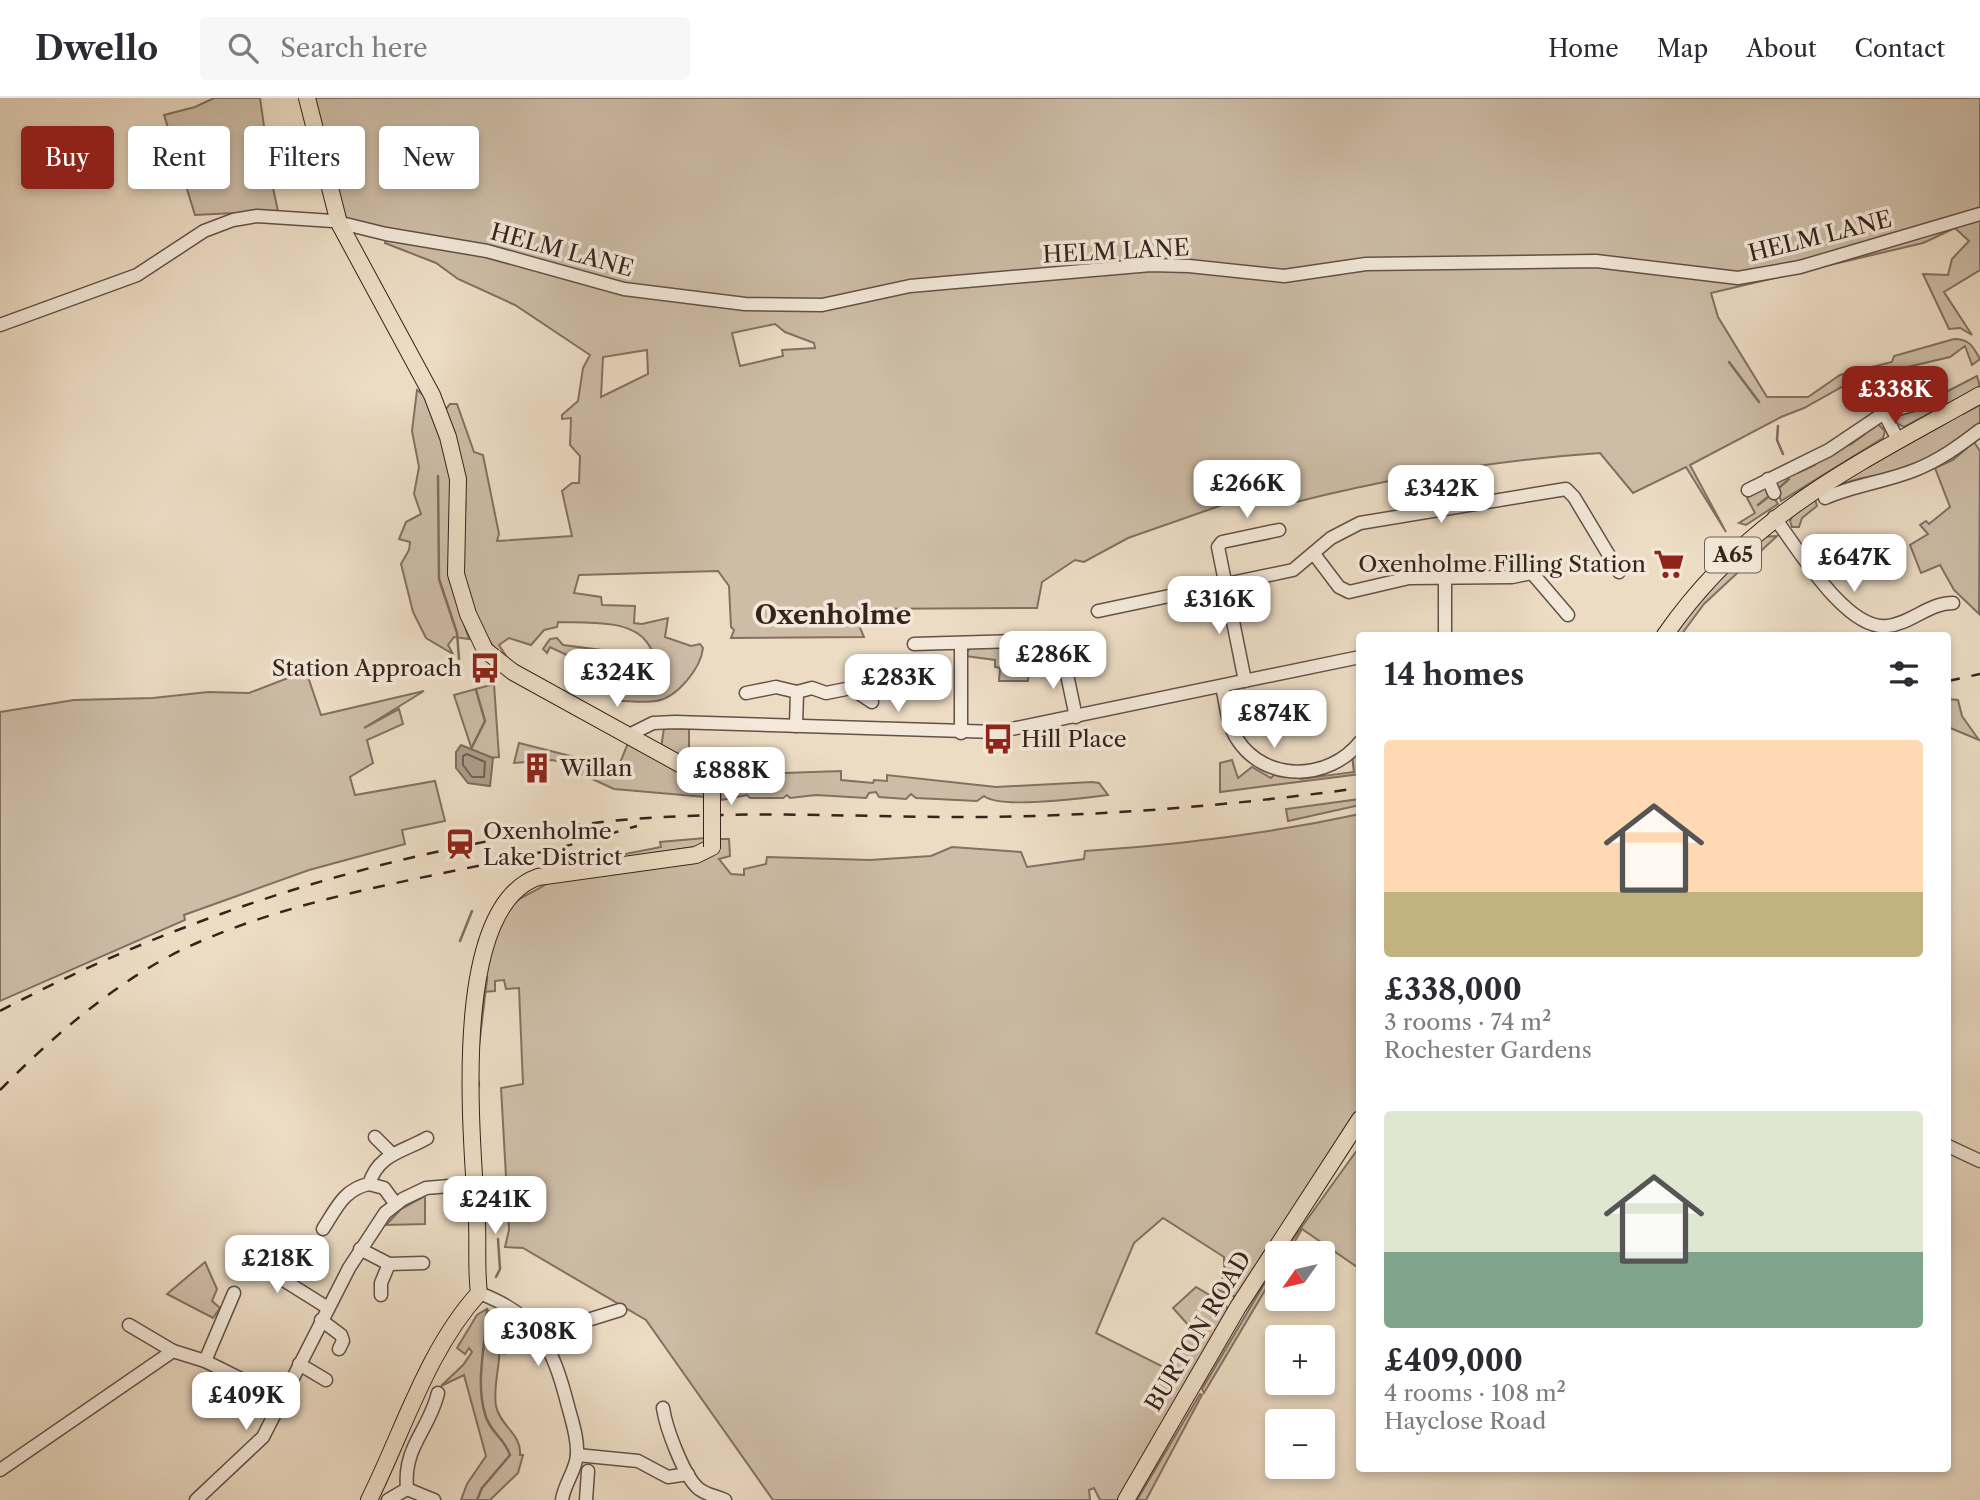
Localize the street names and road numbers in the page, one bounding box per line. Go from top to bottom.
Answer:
street label: HELM LANE [1745,205,1895,267]
street label: HELM LANE [487,217,637,283]
street label: HELM LANE [1042,233,1190,269]
road number: A65 [1705,538,1761,573]
street label: BURTON ROAD [1139,1246,1257,1416]

